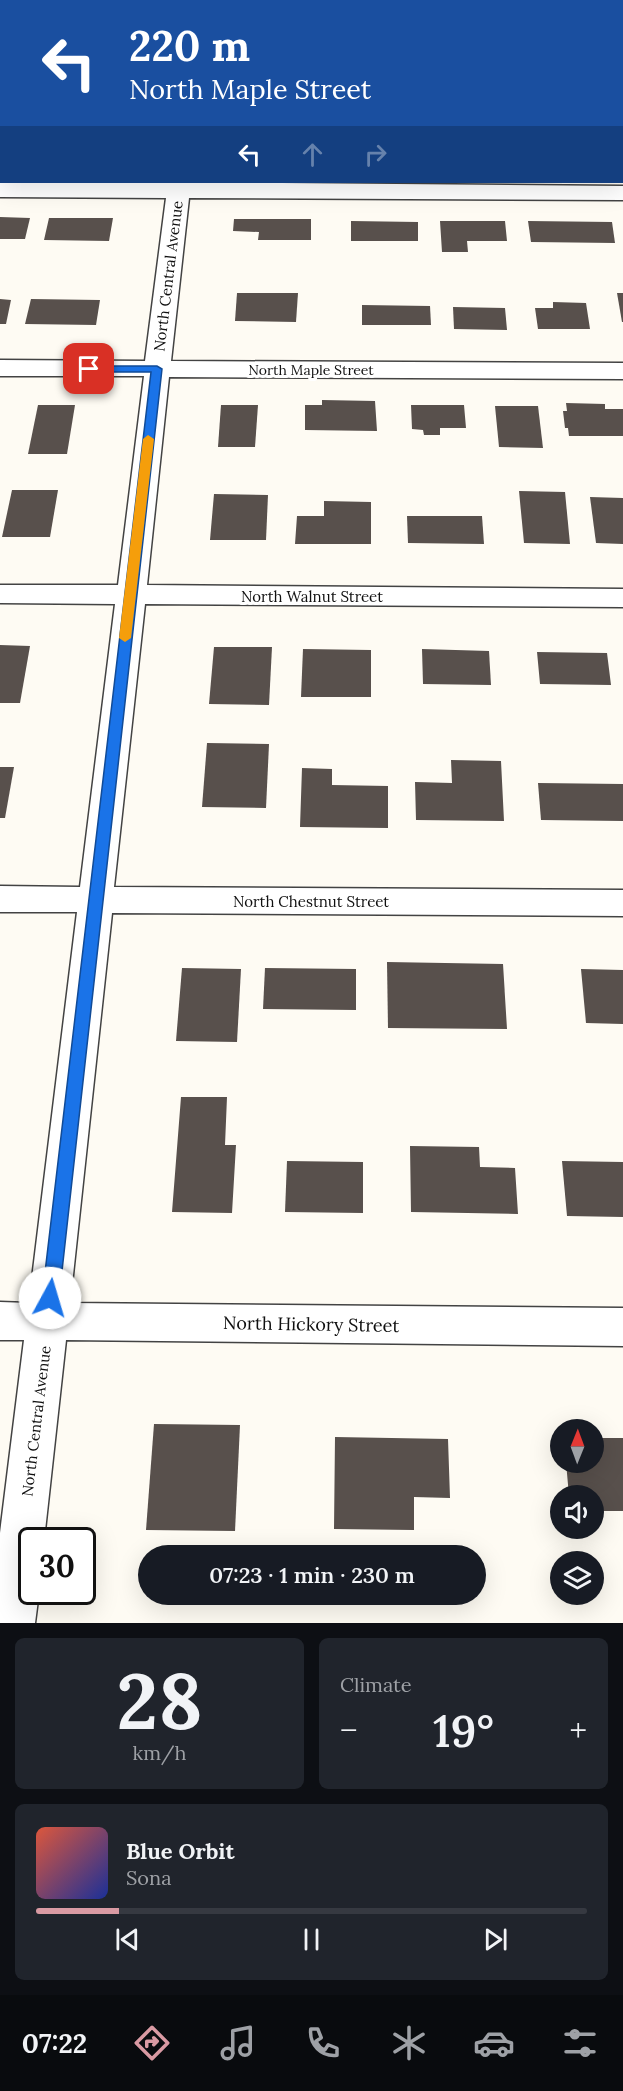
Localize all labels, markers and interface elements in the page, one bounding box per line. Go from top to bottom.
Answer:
text: 220 m [129,19,250,73]
icon: left [30,24,108,102]
text: North Maple Street [129,72,371,106]
icon: left [233,138,266,171]
icon: ahead [296,138,329,171]
icon: right [359,138,392,171]
street label: North Central Avenue [149,199,187,353]
pin [63,343,114,394]
icon: arrive [72,352,105,385]
street label: North Maple Street [248,361,374,379]
street label: North Walnut Street [241,587,383,606]
street label: North Chestnut Street [233,892,389,911]
position arrow [18,1266,82,1330]
street label: North Hickory Street [223,1311,399,1337]
street label: North Central Avenue [17,1344,55,1498]
north arrow [550,1419,604,1473]
map controls [550,1419,604,1605]
button: sound [550,1485,604,1539]
speed limit sign: 30 [18,1527,96,1605]
button: layers [550,1551,604,1605]
text: 07:23 · 1 min · 230 m [209,1561,415,1589]
text: 28 [116,1651,203,1750]
text: Climate [340,1672,412,1697]
text: 19° [433,1702,494,1759]
text: − [340,1709,358,1751]
text: + [570,1709,587,1751]
text: km/h [132,1740,187,1765]
text: Blue Orbit [126,1837,234,1865]
text: Sona [126,1865,172,1890]
icon: previous [111,1923,144,1956]
icon: pause [295,1923,328,1956]
icon: next [479,1923,512,1956]
icon: directions [131,2022,173,2064]
icon: music [217,2022,259,2064]
icon: phone [302,2022,344,2064]
icon: climate [388,2022,430,2064]
icon: car [473,2022,515,2064]
icon: filters [559,2022,601,2064]
text: 07:22 [22,2026,87,2060]

